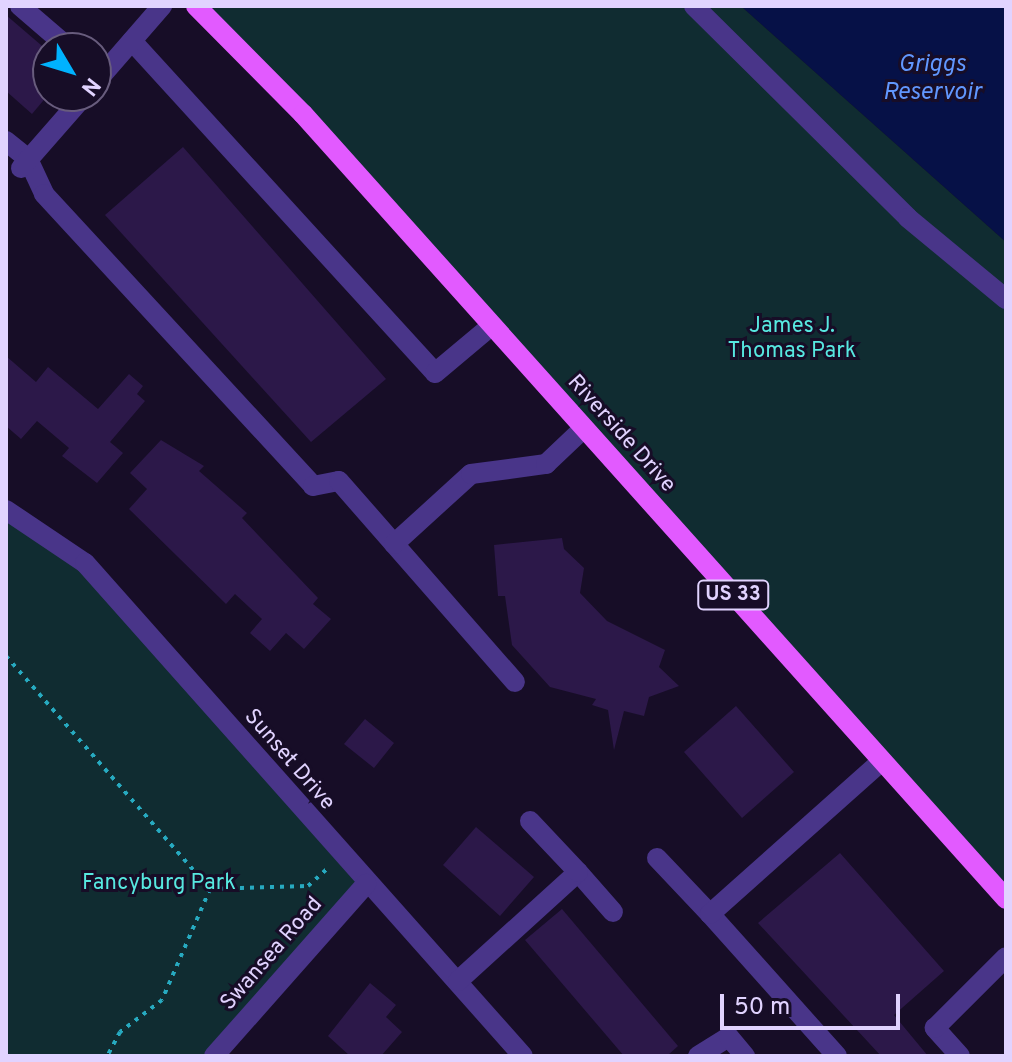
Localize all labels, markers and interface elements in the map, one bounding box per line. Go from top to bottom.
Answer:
north arrow [32,32,112,112]
water label: Griggs Reservoir [883,52,981,108]
text: N [74,71,105,100]
park label: James J. Thomas Park [728,313,856,364]
street label: Riverside Drive [561,370,681,498]
road number: US 33 [697,579,769,611]
street label: Sunset Drive [238,704,340,816]
park label: Fancyburg Park [82,871,236,897]
street label: Swansea Road [216,892,328,1016]
scale bar [724,978,904,1028]
text: 50 m [734,993,790,1023]

